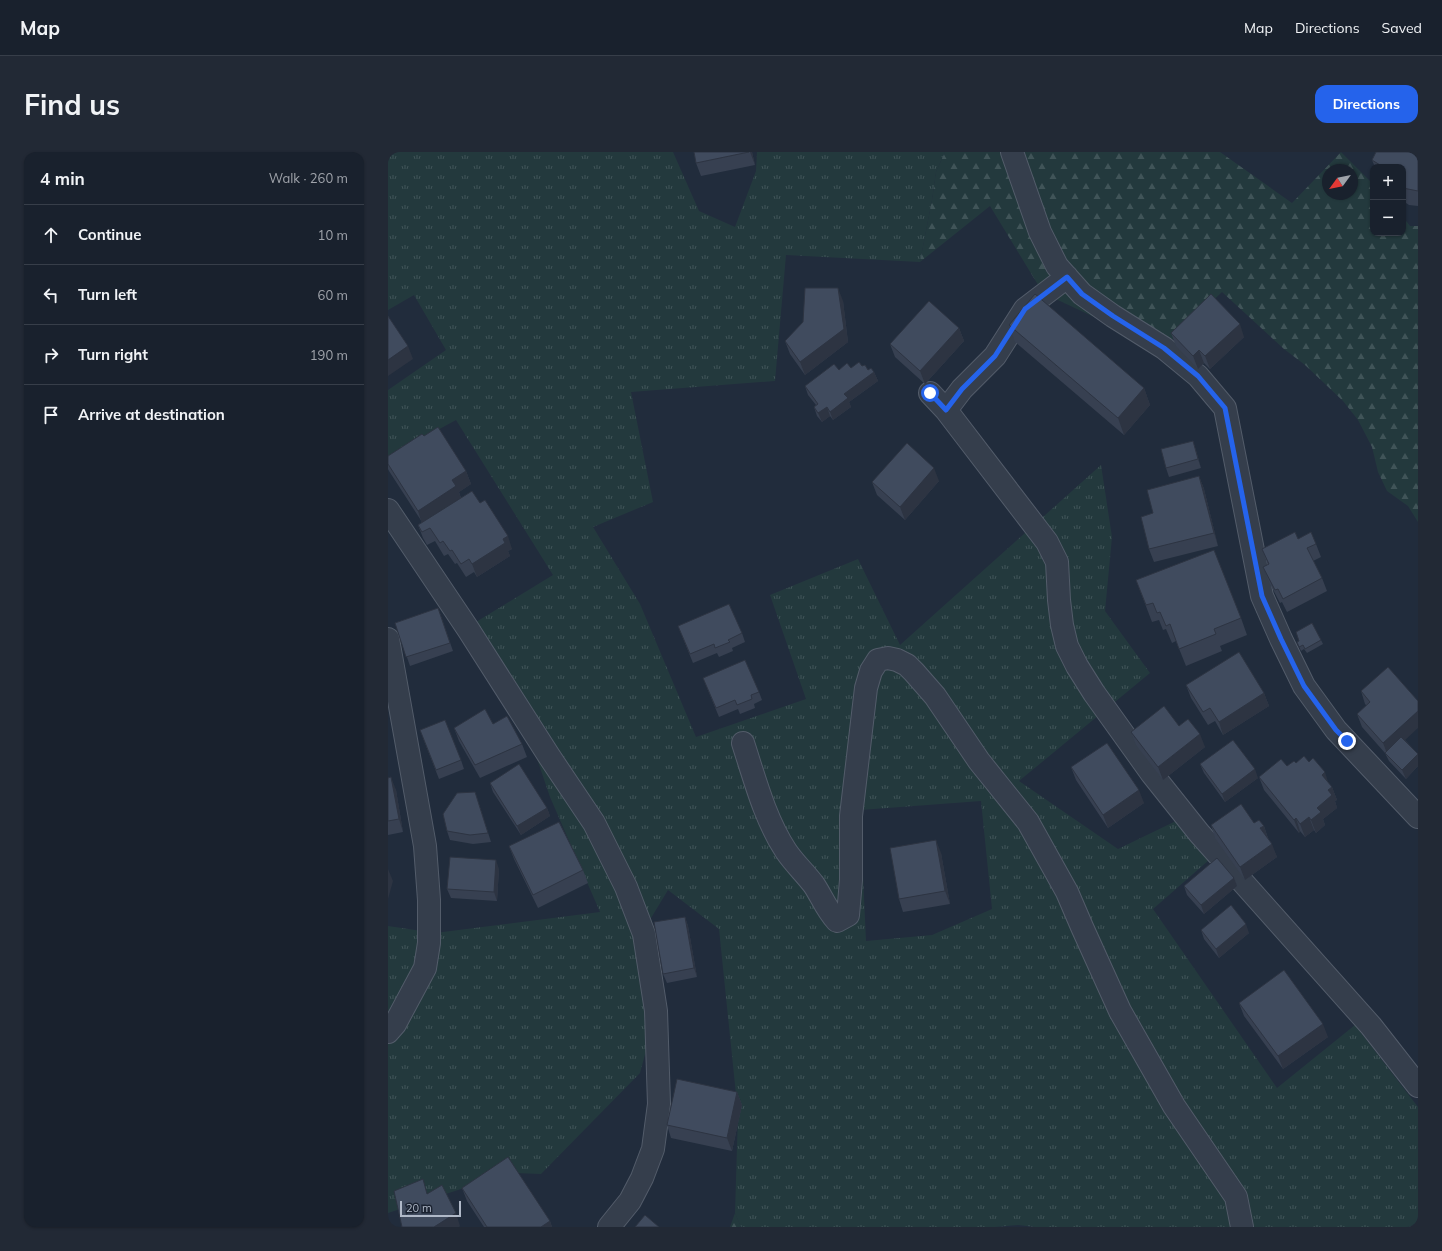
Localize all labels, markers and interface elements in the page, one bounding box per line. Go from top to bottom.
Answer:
text: Map [20,16,60,40]
text: Map [1244,19,1273,37]
text: Directions [1295,19,1360,37]
text: Saved [1382,19,1422,37]
button: Directions [1315,85,1418,123]
text: Find us [24,87,120,122]
north arrow [1322,164,1358,200]
map controls [1370,164,1406,236]
button: + [1370,164,1406,200]
text: 4 min [40,168,85,189]
text: Walk · 260 m [269,170,348,186]
button: − [1370,200,1406,236]
icon: ahead [40,224,62,246]
text: Continue [78,225,141,244]
text: 10 m [318,227,348,243]
icon: left [40,284,62,306]
text: Turn left [78,285,137,304]
text: 60 m [318,287,348,303]
icon: right [40,344,62,366]
text: Turn right [78,345,148,364]
text: 190 m [310,347,348,363]
route start [921,384,939,402]
icon: arrive [40,404,62,426]
text: Arrive at destination [78,405,225,424]
route end [1338,732,1356,750]
scale bar [400,1199,461,1218]
text: 20 m [406,1201,432,1215]

